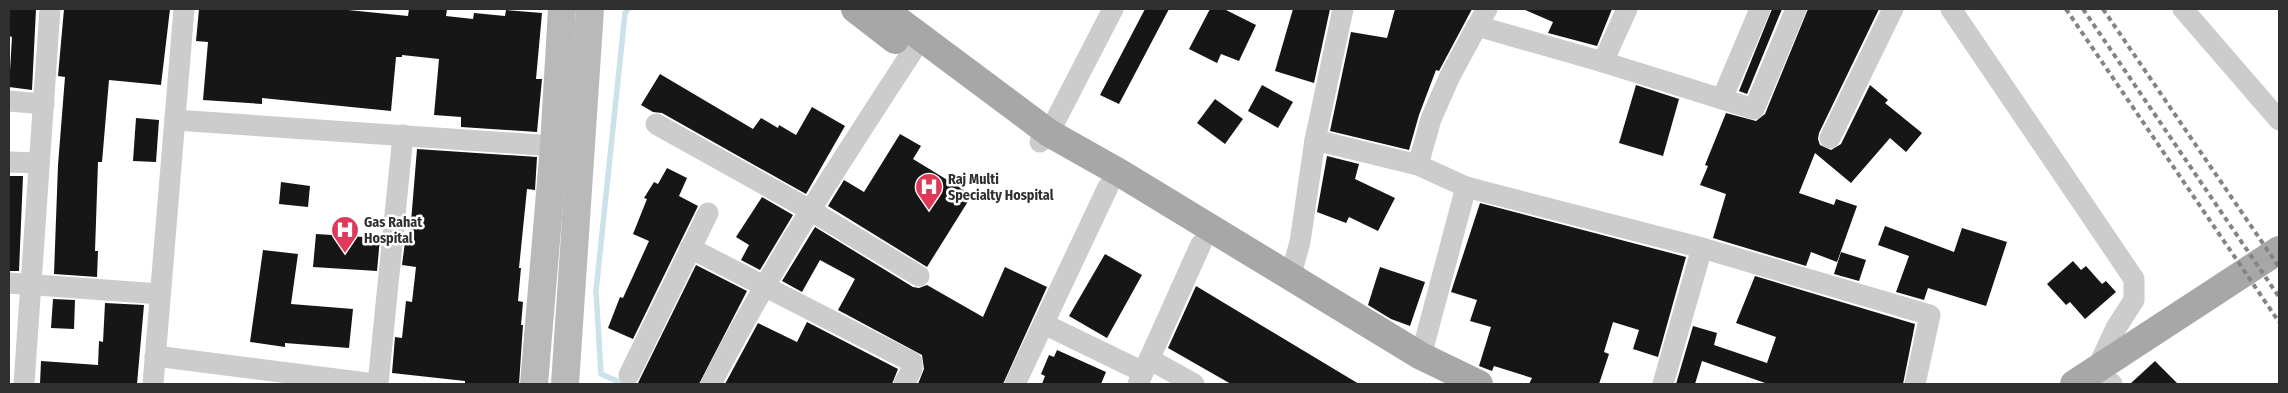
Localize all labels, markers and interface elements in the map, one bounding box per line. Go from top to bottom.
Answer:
place label: Raj Multi Specialty Hospital [948,171,1054,204]
hospital icon: Raj Multi Specialty Hospital [914,172,944,211]
place label: Gas Rahat Hospital [364,214,423,247]
hospital icon: Gas Rahat Hospital [330,215,360,254]

